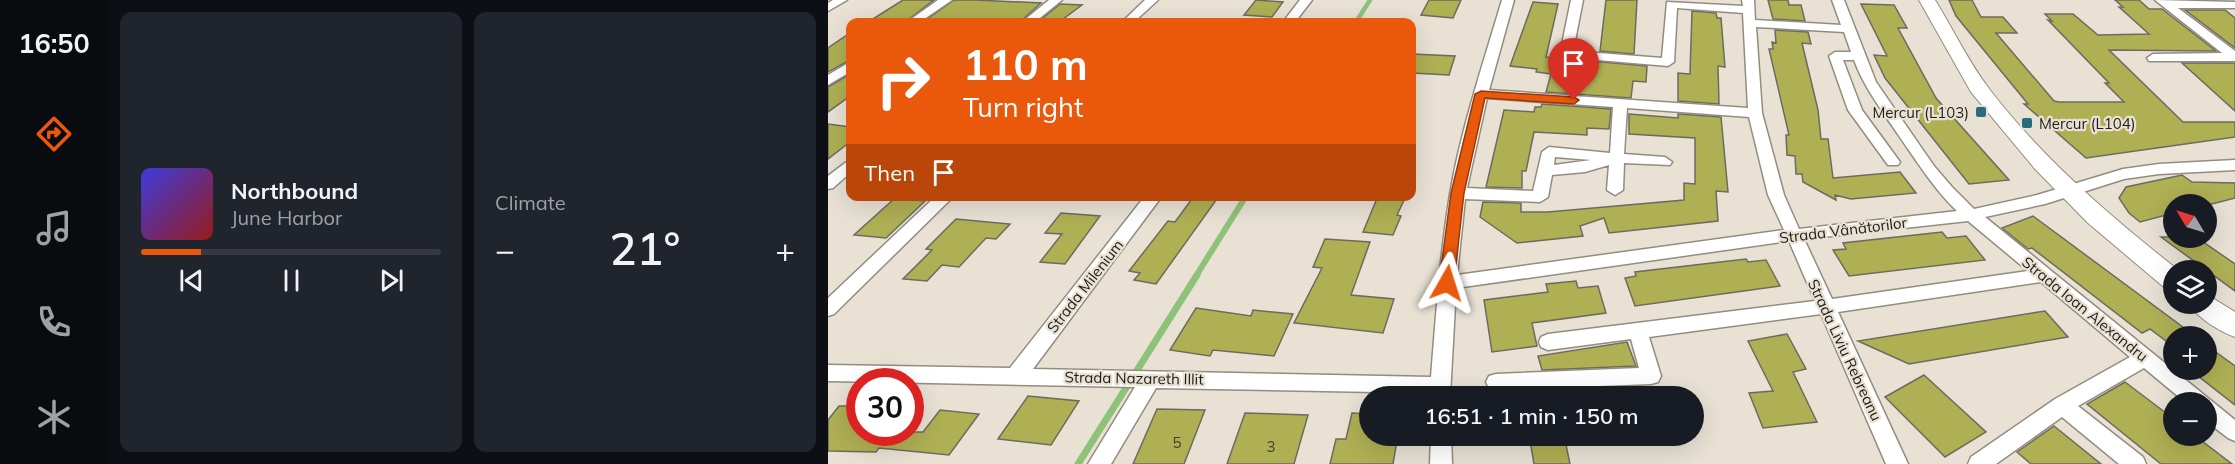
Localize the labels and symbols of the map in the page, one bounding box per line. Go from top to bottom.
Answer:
pin [1548,38,1599,100]
place label: Mercur (L103) [1872,103,1969,122]
marker: Mercur (L103) [1974,105,1988,119]
place label: Mercur (L104) [2039,114,2136,133]
marker: Mercur (L104) [2020,116,2034,130]
north arrow [2163,194,2217,248]
street label: Strada Vânătorilor [1778,213,1908,247]
street label: Strada Milenium [1043,236,1127,336]
position arrow [1415,251,1479,315]
street label: Strada Ioan Alexandru [2018,252,2152,366]
street label: Strada Liviu Rebreanu [1804,276,1886,424]
street label: Strada Nazareth Illit [1064,367,1204,389]
speed limit sign: 30 [846,368,924,446]
house number: 5 [1172,433,1182,452]
house number: 3 [1266,437,1276,456]

